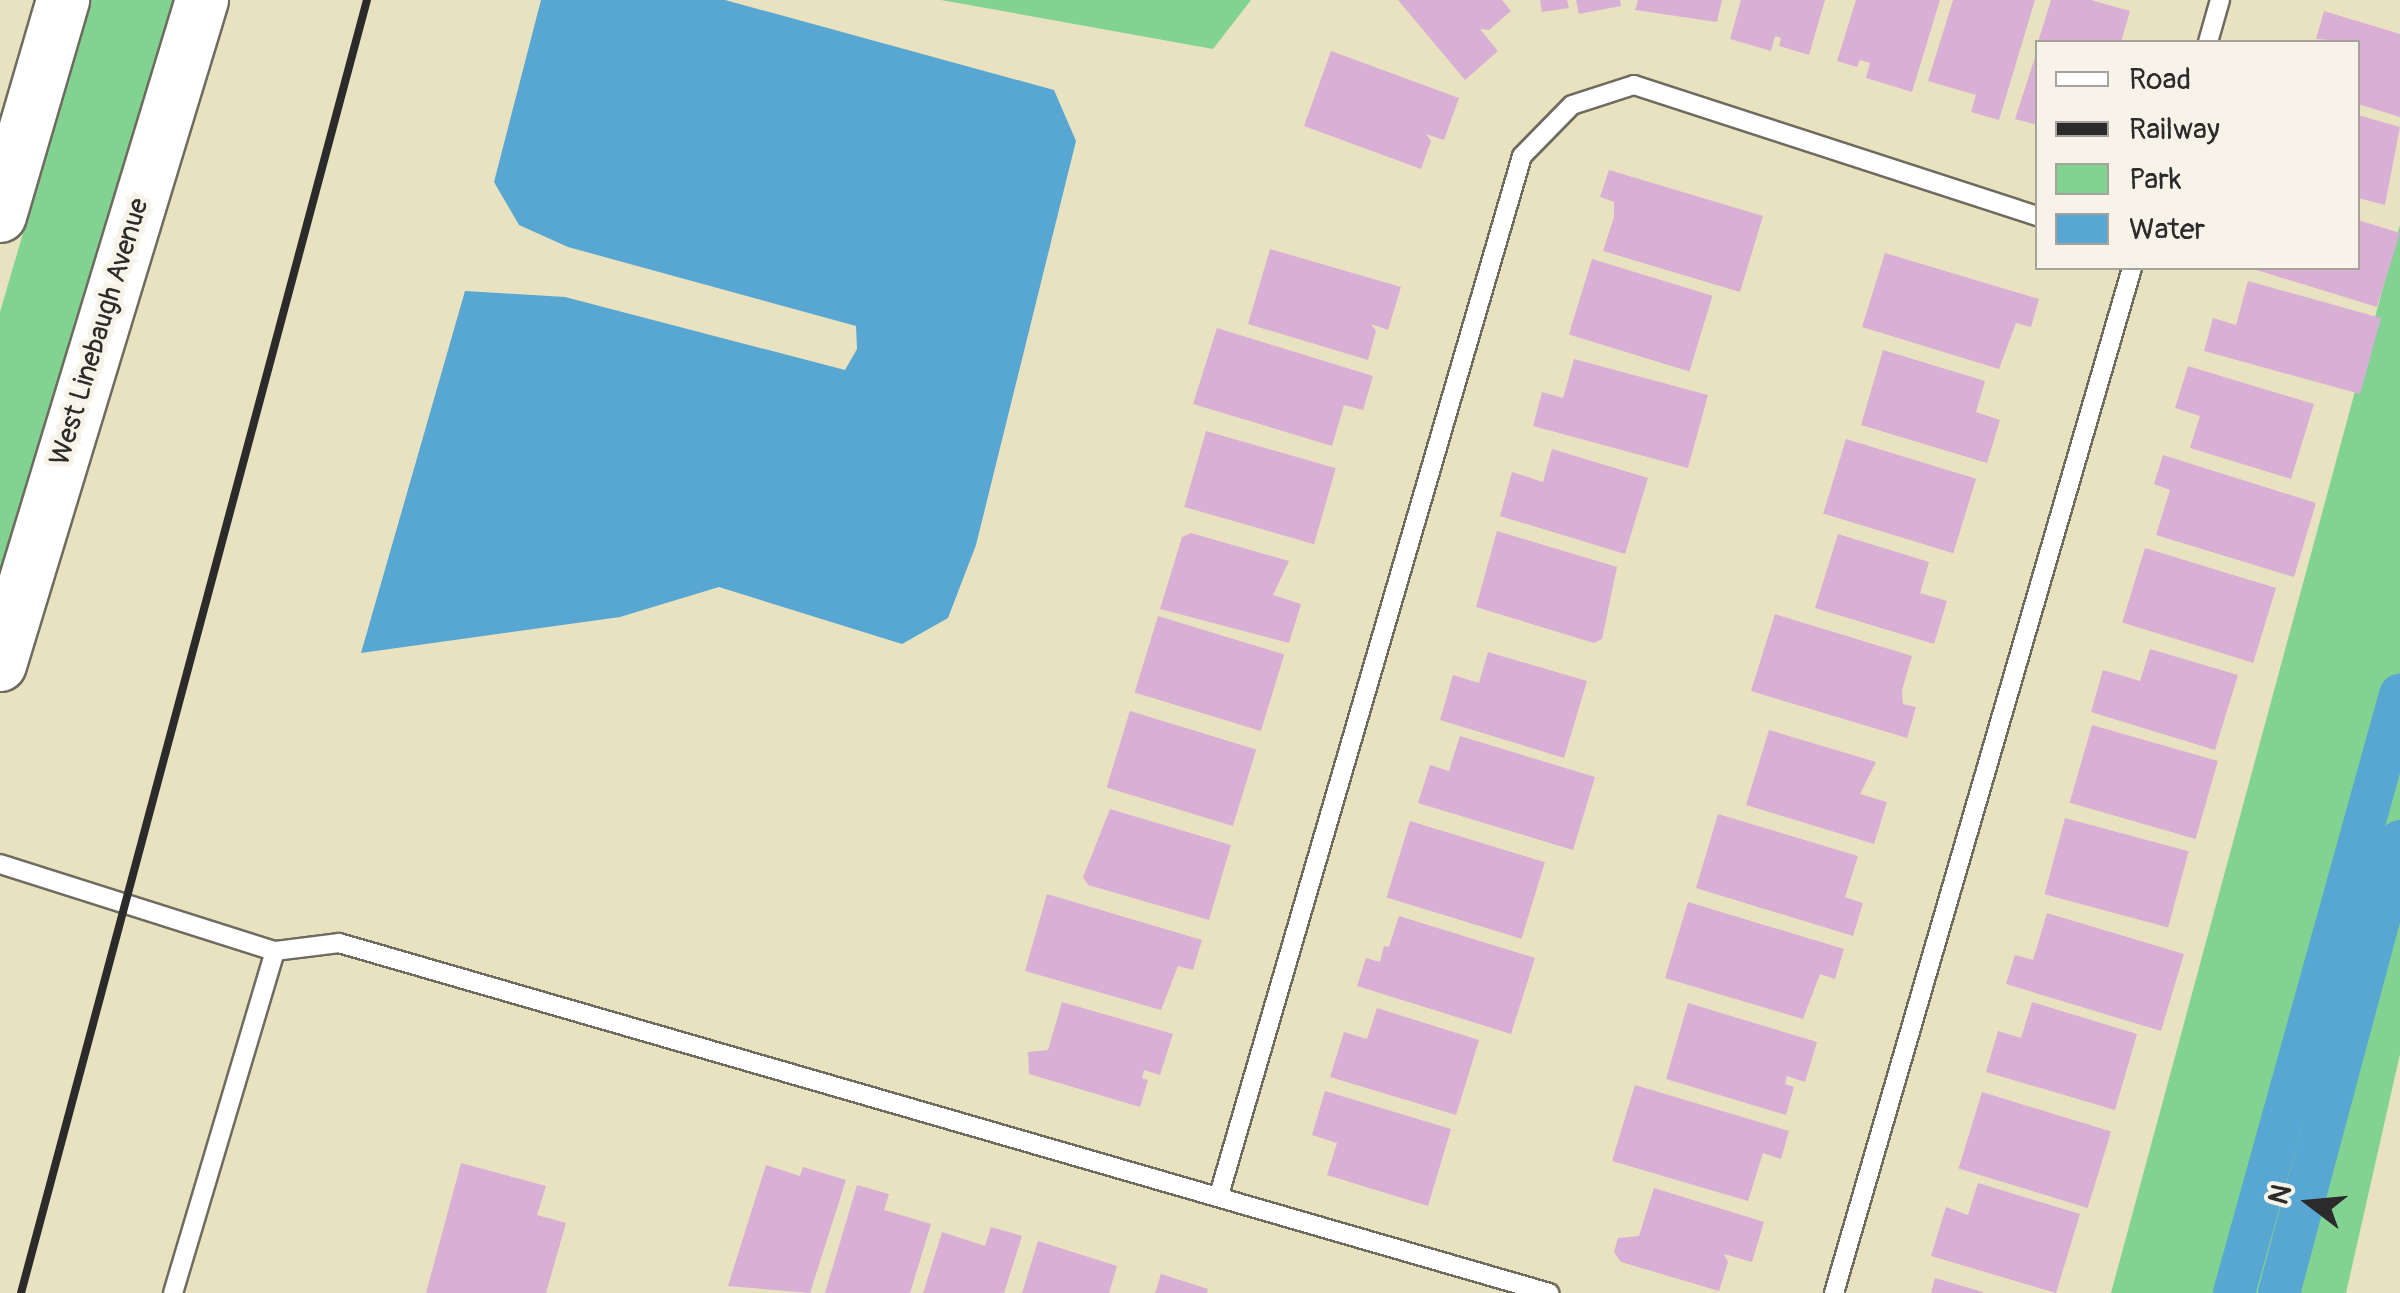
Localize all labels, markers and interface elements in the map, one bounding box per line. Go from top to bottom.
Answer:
legend [2035,40,2360,270]
text: Road [2129,61,2191,98]
text: Railway [2129,111,2220,148]
text: Park [2129,161,2182,198]
street label: West Linebaugh Avenue [43,194,157,470]
text: Water [2129,211,2205,248]
north arrow [2260,1153,2360,1253]
text: N [2261,1181,2300,1209]

